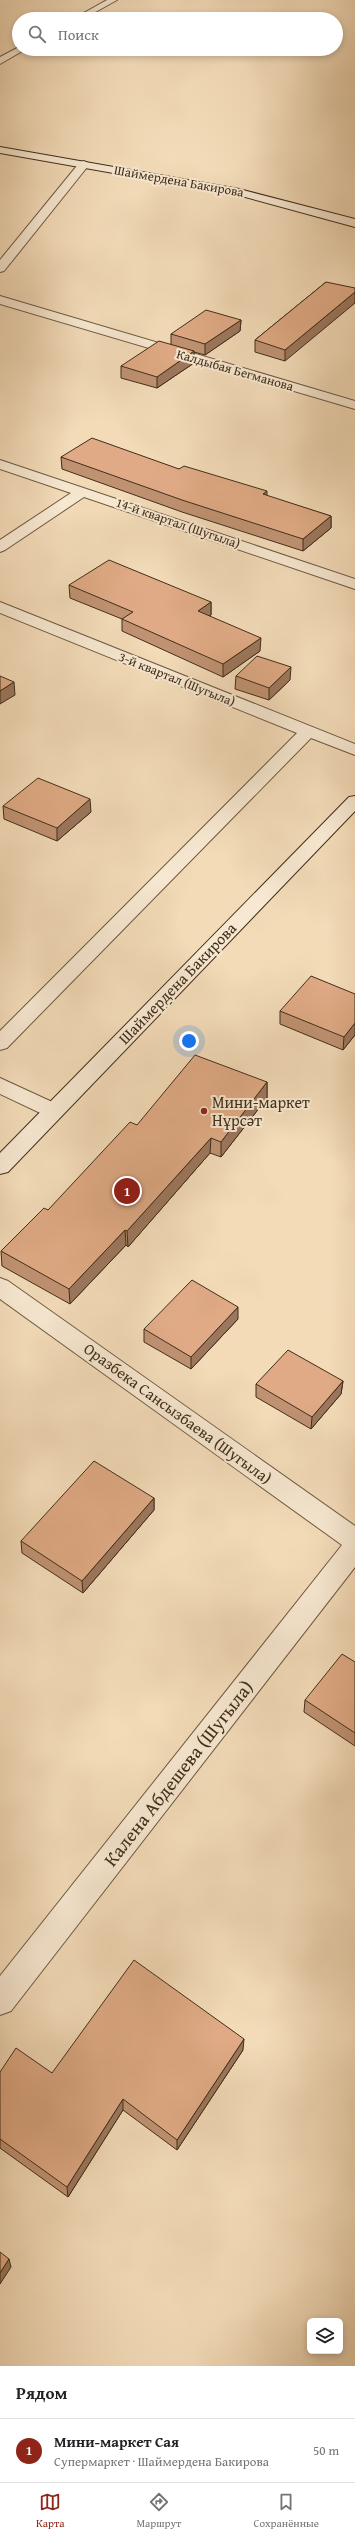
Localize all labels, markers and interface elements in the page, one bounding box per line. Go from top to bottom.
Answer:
search box [12,12,343,56]
icon: search [26,23,48,45]
text: Поиск [58,24,99,45]
street label: Шаймердена Бакирова [113,160,246,202]
street label: Калдыбая Бегманова [174,344,297,396]
street label: 14-й квартал (Шугыла) [113,493,243,553]
street label: 3-й квартал (Шугыла) [116,647,238,711]
street label: Шаймердена Бакирова [112,916,242,1049]
your location [179,1031,199,1051]
place label: Мини-маркет Нұрсәт [212,1090,310,1132]
marker: Мини-маркет Нұрсәт [199,1106,209,1116]
pin: 1 [114,1176,140,1206]
street label: Оразбека Сансызбаева (Шугыла) [79,1336,277,1490]
street label: Калена Абдешева (Шугыла) [96,1674,260,1872]
map controls [307,2318,343,2354]
button: layers [307,2318,343,2354]
text: Рядом [16,2380,67,2405]
text: Мини-маркет Сая [54,2431,179,2452]
text: 1 [26,2441,32,2460]
text: 50 m [313,2441,339,2460]
text: Супермаркет · Шаймердена Бакирова [54,2452,269,2471]
tab: Карта [36,2491,64,2531]
tab: Маршрут [136,2491,181,2531]
tab: Сохранённые [253,2491,319,2531]

